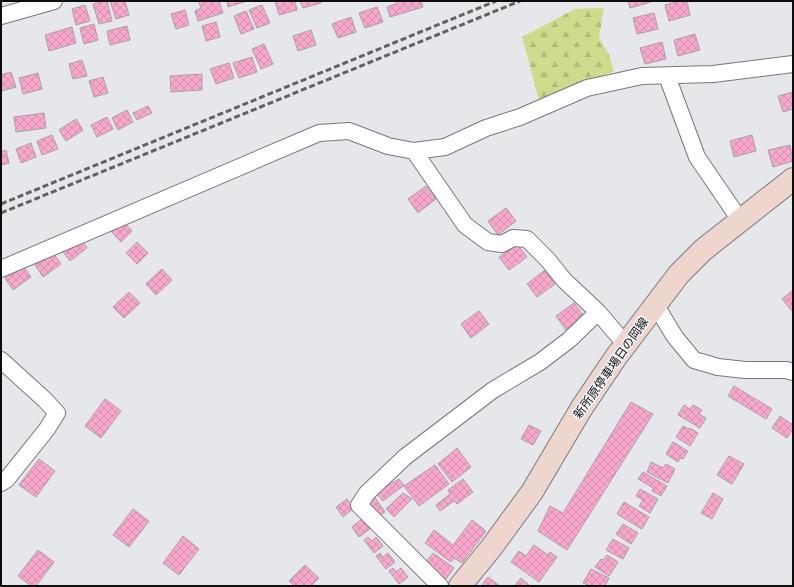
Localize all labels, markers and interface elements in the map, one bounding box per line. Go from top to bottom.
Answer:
street label: 新所原停車場日の岡線 [571,315,651,421]

